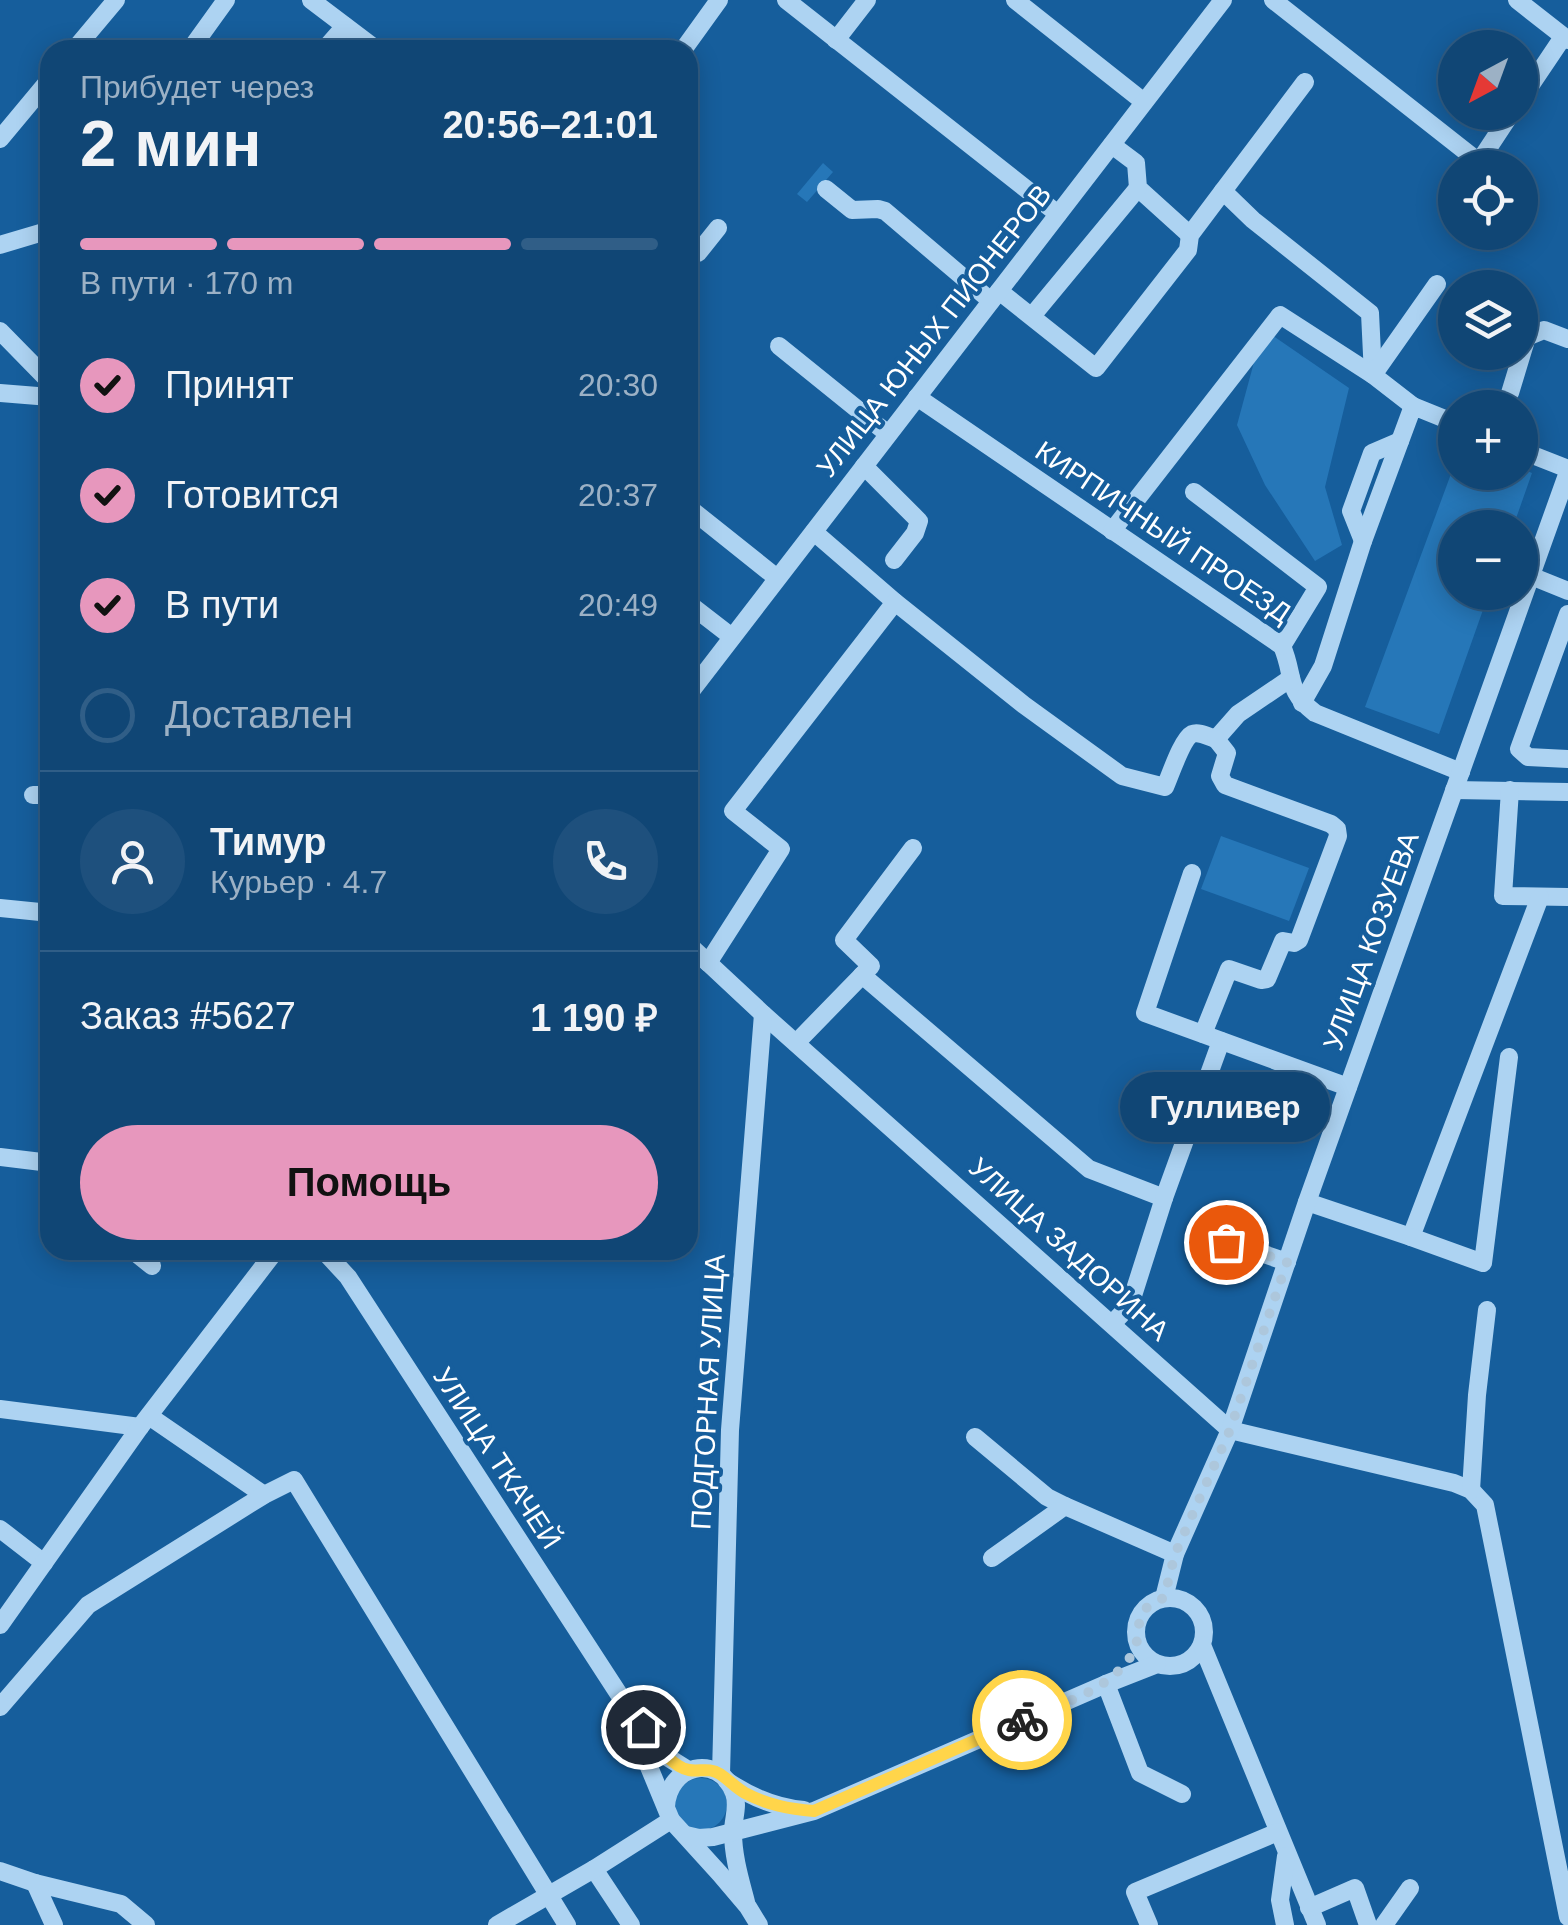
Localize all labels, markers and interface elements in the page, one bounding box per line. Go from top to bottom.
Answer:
north arrow [1438,30,1538,130]
map controls [1438,30,1538,610]
text: Прибудет через [80,69,314,105]
text: 20:56–21:01 [442,104,658,146]
text: 2 мин [80,107,262,180]
button: locate [1438,150,1538,250]
street label: УЛИЦА ЮНЫХ ПИОНЕРОВ [810,179,1058,483]
text: В пути · 170 m [80,265,293,301]
button: layers [1438,270,1538,370]
icon: check [80,358,135,413]
text: Принят [165,364,294,406]
text: 20:30 [578,367,658,403]
button: + [1438,390,1538,490]
street label: КИРПИЧНЫЙ ПРОЕЗД [1030,435,1296,629]
icon: check [80,468,135,523]
text: Готовится [165,474,339,516]
text: 20:37 [578,477,658,513]
button: − [1438,510,1538,610]
icon: check [80,578,135,633]
text: В пути [165,584,279,626]
text: 20:49 [578,587,658,623]
text: Доставлен [165,694,353,736]
button: person [80,809,185,914]
button: phone [553,809,658,914]
text: Тимур [210,821,327,863]
street label: УЛИЦА КОЗУЕВА [1317,827,1425,1054]
text: Курьер · 4.7 [210,864,387,900]
text: Заказ #5627 [80,995,296,1037]
text: 1 190 ₽ [530,997,658,1039]
callout: Гулливер [1121,1072,1331,1142]
text: Гулливер [1149,1089,1301,1125]
button: Помощь [80,1125,658,1240]
street label: УЛИЦА ЗАДОРИНА [963,1151,1175,1347]
pin [1184,1200,1269,1285]
icon: bag [1199,1215,1254,1270]
street label: ПОДГОРНАЯ УЛИЦА [685,1253,731,1531]
street label: УЛИЦА ТКАЧЕЙ [427,1362,567,1554]
courier [972,1670,1072,1770]
pin [601,1685,686,1770]
icon: bike [995,1693,1050,1748]
icon: home [616,1700,671,1755]

